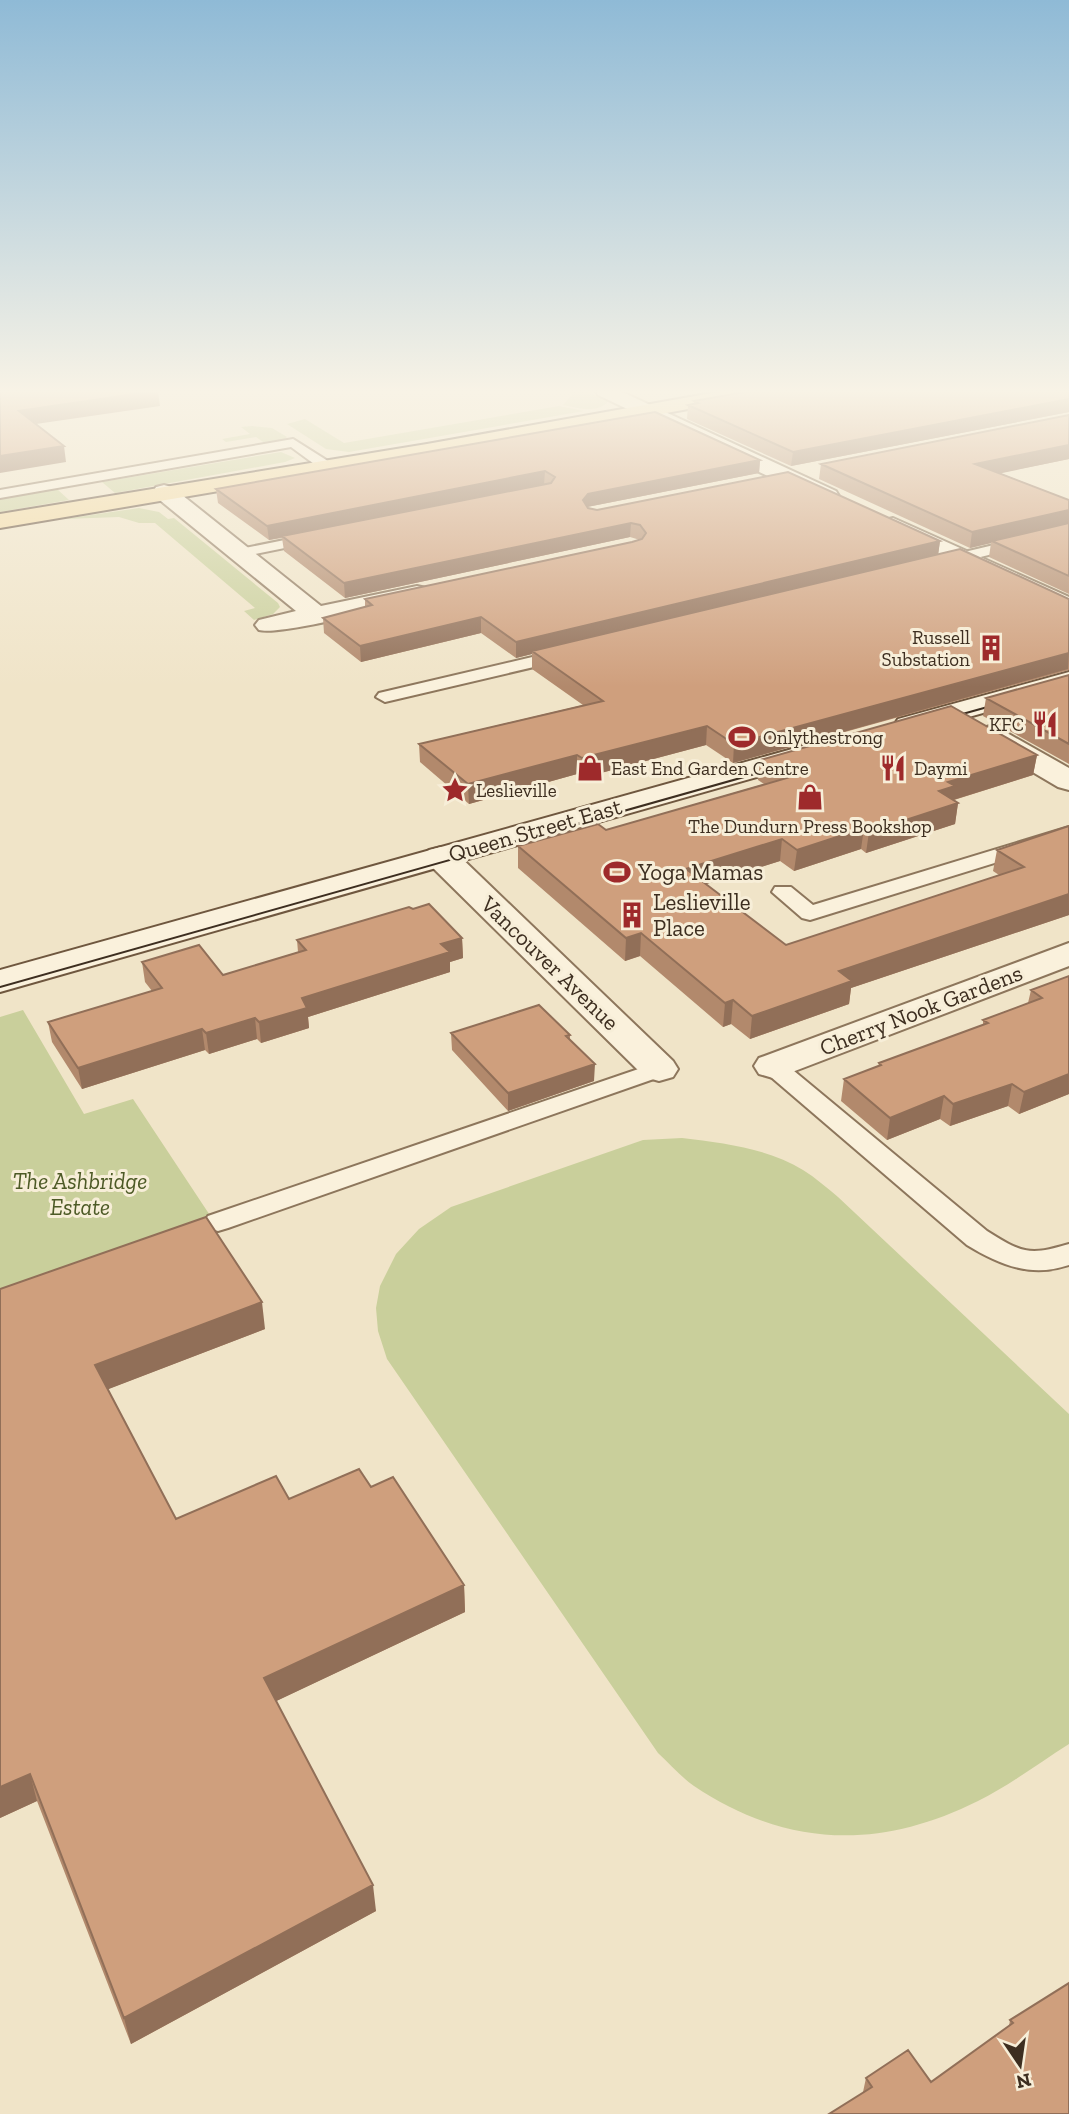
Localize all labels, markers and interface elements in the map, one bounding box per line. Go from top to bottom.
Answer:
place label: Russell Substation [882,626,970,671]
building icon: Russell Substation [976,633,1006,663]
restaurant icon: KFC [1030,709,1060,739]
place label: KFC [989,713,1024,736]
sports icon: Onlythestrong [727,722,757,752]
place label: Onlythestrong [763,726,884,749]
shop icon: East End Garden Centre [575,753,605,783]
restaurant icon: Daymi [878,753,908,783]
place label: East End Garden Centre [611,757,809,780]
place label: Daymi [914,757,968,780]
place icon: Leslieville [440,775,470,805]
place label: Leslieville [476,779,557,802]
shop icon: The Dundurn Press Bookshop [795,782,825,812]
street label: Queen Street East [445,792,625,868]
place label: The Dundurn Press Bookshop [688,815,932,838]
sports icon: Yoga Mamas [602,857,632,887]
place label: Yoga Mamas [637,858,763,886]
place label: Leslieville Place [653,888,751,942]
street label: Vancouver Avenue [474,889,625,1036]
building icon: Leslieville Place [617,900,647,930]
street label: Cherry Nook Gardens [816,958,1026,1062]
park label: The Ashbridge Estate [13,1167,147,1221]
north arrow [985,2030,1055,2100]
text: N [1014,2068,1033,2094]

